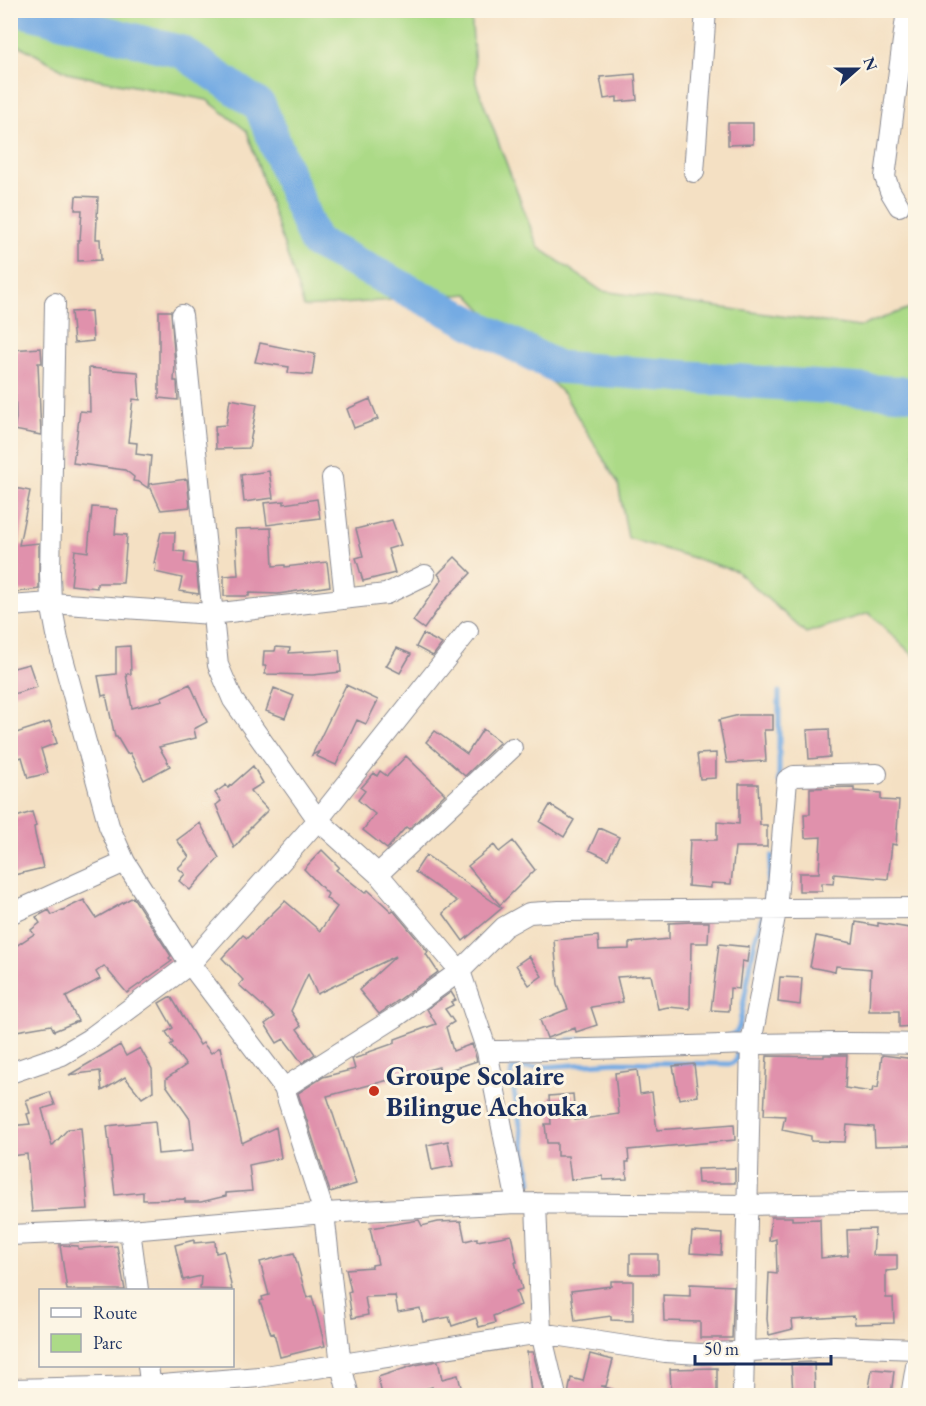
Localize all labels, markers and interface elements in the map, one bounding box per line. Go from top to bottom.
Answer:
north arrow [827,39,887,99]
text: N [858,54,883,74]
place label: Groupe Scolaire Bilingue Achouka [386,1058,588,1124]
marker: Groupe Scolaire Bilingue Achouka [367,1084,381,1098]
legend [39,1289,234,1367]
text: Route [93,1301,137,1324]
scale bar [695,1328,832,1366]
text: Parc [93,1331,123,1354]
text: 50 m [704,1337,739,1360]

